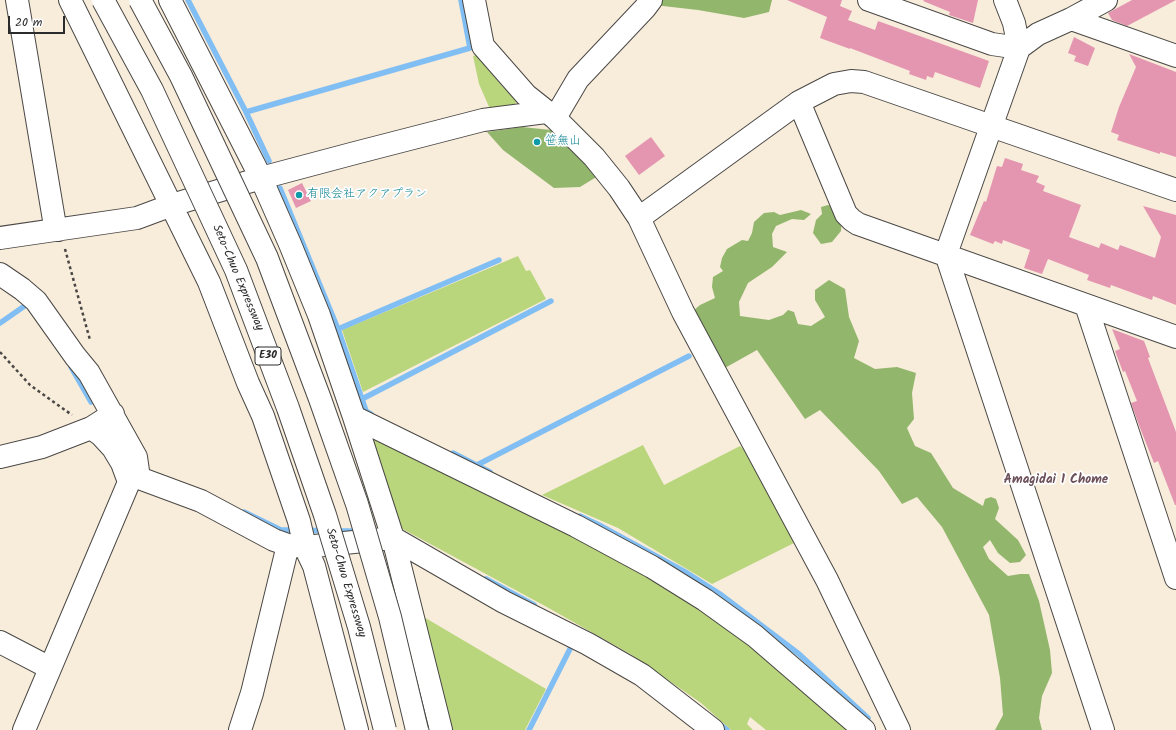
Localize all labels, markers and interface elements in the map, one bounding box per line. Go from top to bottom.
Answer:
scale bar [10,8,67,34]
text: 20 m [15,13,42,32]
place label: 笹無山 [545,135,581,149]
marker: 笹無山 [532,137,542,147]
place label: 有限会社アクアプラン [307,188,427,202]
marker: 有限会社アクアプラン [294,190,304,200]
street label: Seto-Chuo Expressway [208,223,266,333]
road number: E30 [255,347,281,365]
district label: Amagidai 1 Chome [1004,473,1108,489]
street label: Seto-Chuo Expressway [321,526,369,640]

